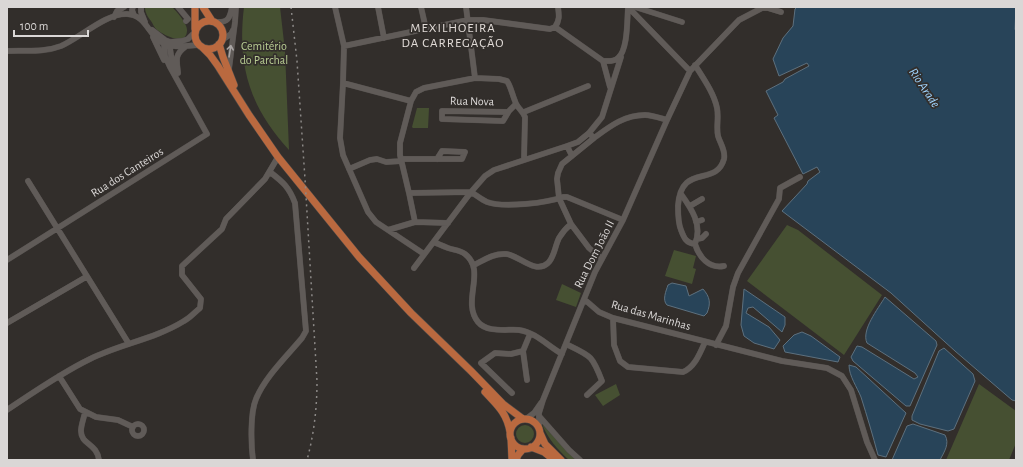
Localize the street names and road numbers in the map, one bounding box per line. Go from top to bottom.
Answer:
street label: Rua Nova [450,95,495,107]
street label: Rua dos Canteiros [89,145,165,199]
street label: Rua Dom João II [572,218,616,290]
street label: Rua das Marinhas [610,298,692,332]

